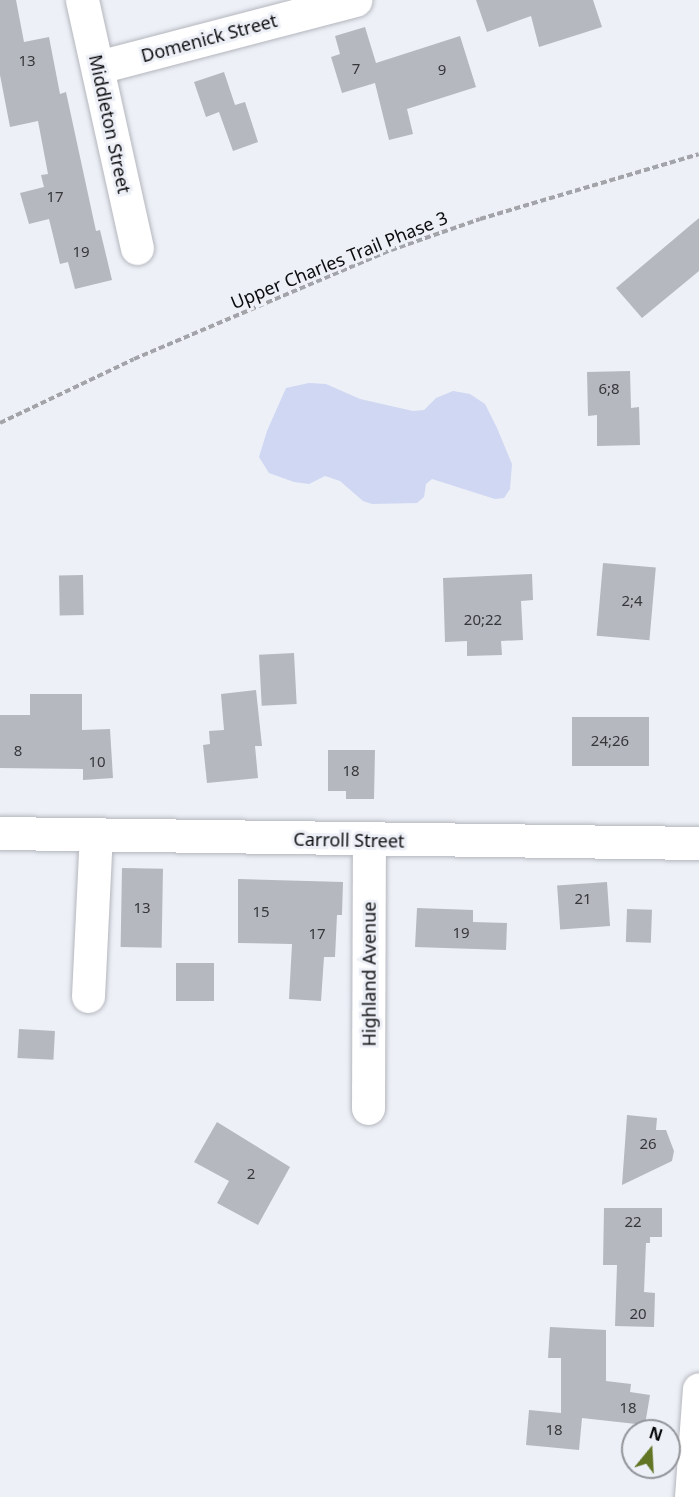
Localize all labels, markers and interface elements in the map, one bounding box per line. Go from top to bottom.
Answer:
street label: Domenick Street [139,9,279,67]
house number: 13 [18,52,36,70]
street label: Middleton Street [85,53,135,195]
house number: 7 [352,60,360,78]
house number: 9 [438,61,446,79]
house number: 17 [46,188,64,206]
street label: Upper Charles Trail Phase 3 [227,207,451,313]
house number: 19 [72,243,90,261]
house number: 6;8 [598,380,620,398]
house number: 2;4 [621,592,643,610]
house number: 20;22 [464,611,502,629]
house number: 24;26 [591,732,629,750]
house number: 8 [14,742,22,760]
house number: 10 [88,753,106,771]
house number: 18 [342,762,360,780]
street label: Carroll Street [293,828,405,852]
house number: 21 [574,890,592,908]
house number: 13 [133,899,151,917]
street label: Highland Avenue [358,902,380,1046]
house number: 15 [252,903,270,921]
house number: 19 [452,924,470,942]
house number: 17 [308,925,326,943]
house number: 26 [639,1135,657,1153]
house number: 2 [247,1165,255,1183]
house number: 22 [624,1213,642,1231]
house number: 20 [629,1305,647,1323]
house number: 18 [619,1399,637,1417]
north arrow [621,1419,681,1479]
house number: 18 [545,1421,563,1439]
text: N [646,1421,666,1446]

